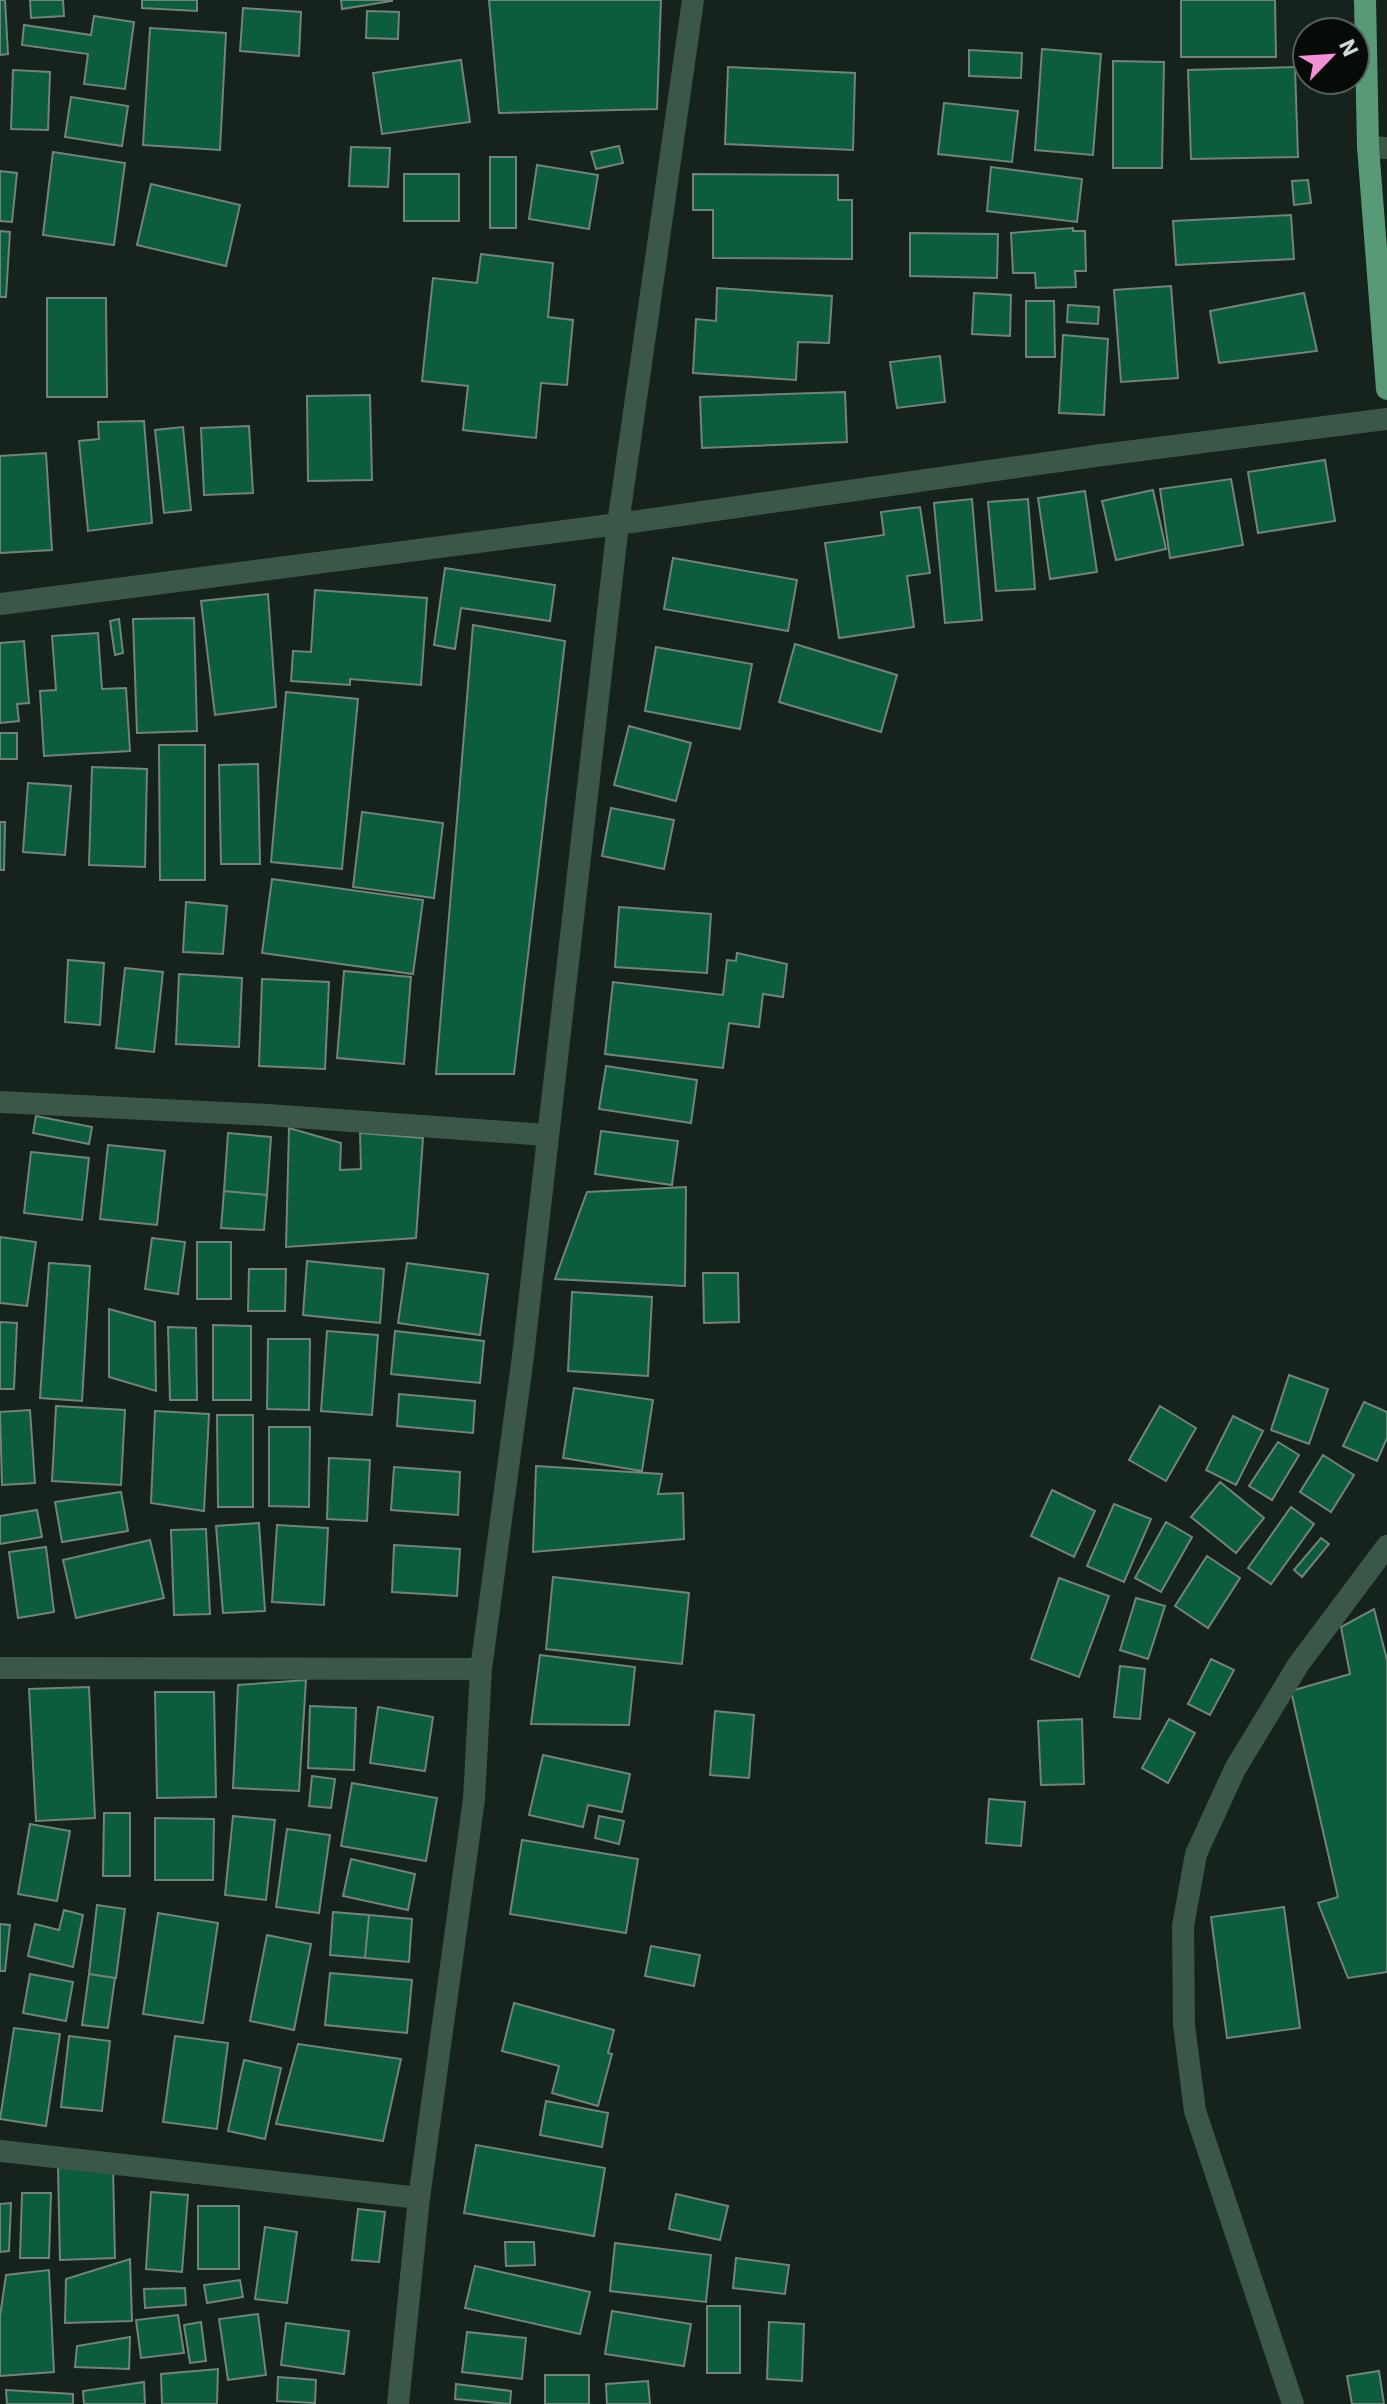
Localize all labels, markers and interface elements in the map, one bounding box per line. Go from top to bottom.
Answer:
north arrow [1291,16,1371,96]
text: N [1333,34,1366,61]

